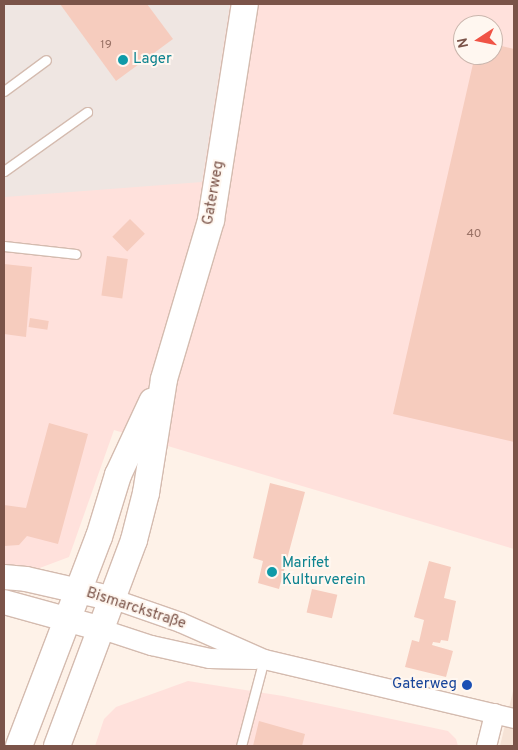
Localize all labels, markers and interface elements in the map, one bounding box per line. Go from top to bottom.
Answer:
north arrow [453,15,503,65]
text: N [454,36,473,49]
house number: 19 [100,39,112,53]
place label: Lager [133,51,172,69]
marker: Lager [117,54,129,66]
street label: Gaterweg [199,159,229,227]
house number: 40 [466,228,482,242]
place label: Marifet Kulturverein [282,554,366,589]
marker: Marifet Kulturverein [266,566,278,578]
street label: Bismarckstraße [84,584,188,634]
place label: Gaterweg [392,676,457,694]
marker: Gaterweg [461,679,473,691]

